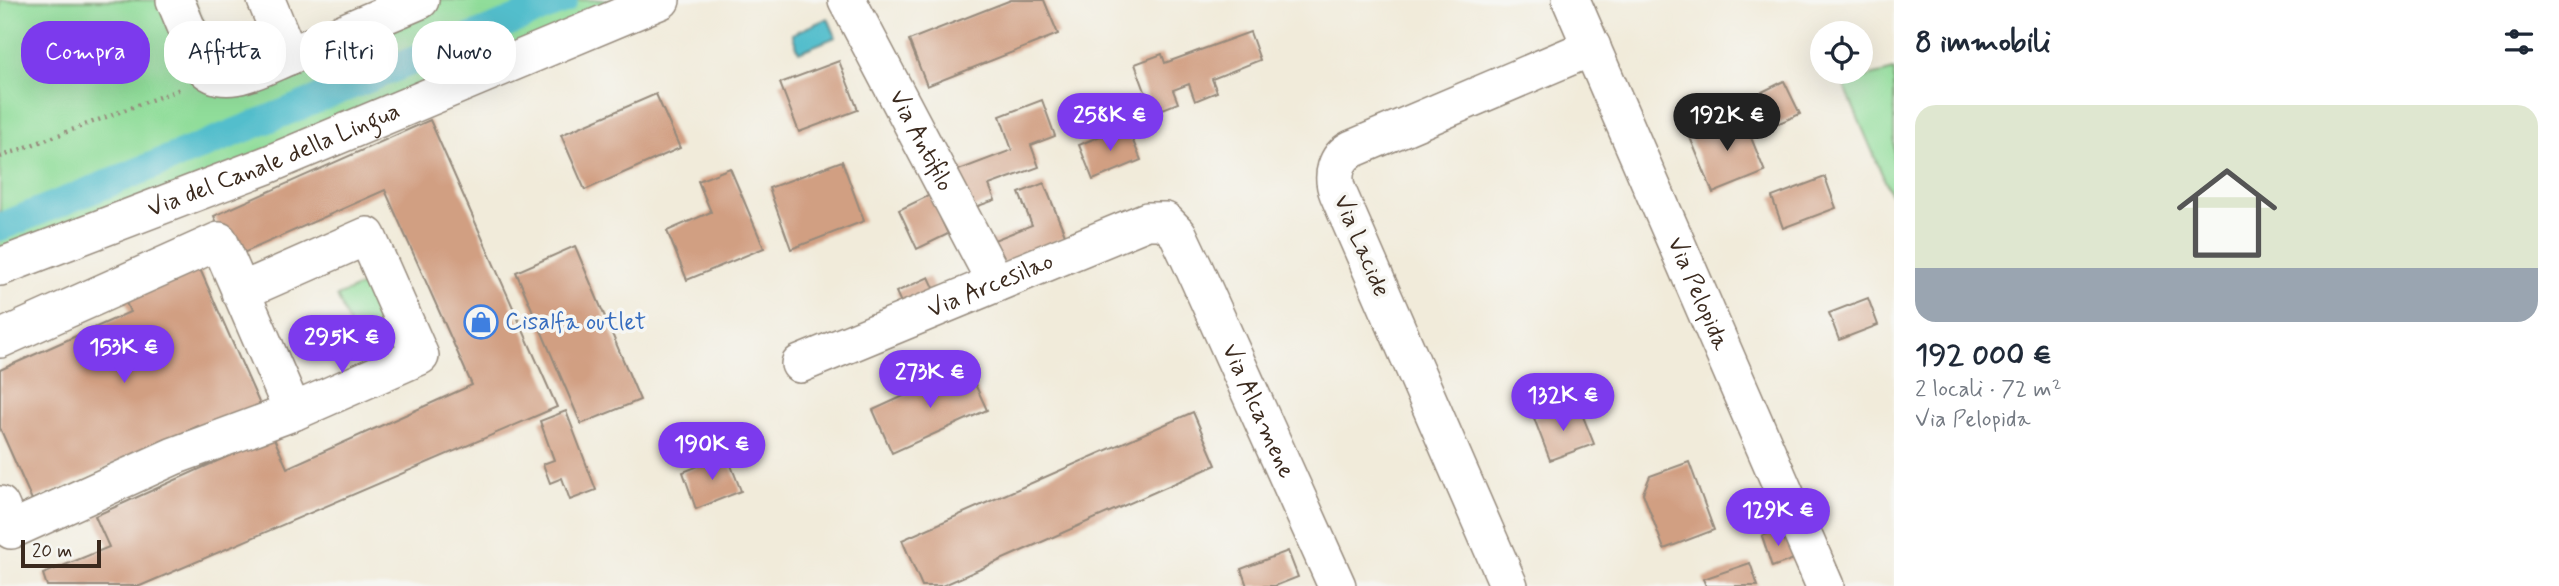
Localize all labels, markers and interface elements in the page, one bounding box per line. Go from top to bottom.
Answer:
chip: Compra [21,21,150,84]
chip: Affitta [164,21,286,84]
chip: Filtri [300,21,398,84]
chip: Nuovo [412,21,516,84]
map controls [1810,21,1873,84]
button: locate [1810,21,1873,84]
text: 8 immobili [1915,23,2051,62]
icon: filters [2500,23,2538,61]
street label: Via Antifilo [882,85,961,197]
pin: 258K € [1053,94,1167,153]
pin: 192K € [1670,94,1784,153]
street label: Via del Canale della Lingua [143,96,405,225]
text: 258K € [1073,101,1147,131]
text: 192K € [1689,101,1765,131]
icon: home [2164,150,2290,276]
street label: Via Lacide [1326,190,1396,302]
street label: Via Pelopida [1660,232,1737,356]
street label: Via Arcesilao [923,246,1058,325]
shop icon: Cisalfa outlet [462,303,500,341]
place label: Cisalfa outlet [505,307,646,338]
pin: 295K € [285,316,399,375]
text: 295K € [304,323,380,353]
pin: 153K € [67,326,181,385]
text: 153K € [89,333,159,363]
text: 192 000 € [1915,336,2052,375]
street label: Via Alcamene [1215,339,1302,483]
pin: 273K € [873,350,987,410]
text: 273K € [895,358,965,388]
pin: 132K € [1506,374,1620,433]
text: 2 locali · 72 m² [1915,375,2062,405]
text: 132K € [1527,381,1599,411]
text: Via Pelopida [1915,405,2030,435]
pin: 190K € [655,422,769,482]
text: 190K € [674,430,750,460]
pin: 129K € [1721,489,1835,548]
text: 129K € [1742,496,1814,526]
scale bar [21,537,102,569]
text: 20 m [32,539,72,564]

